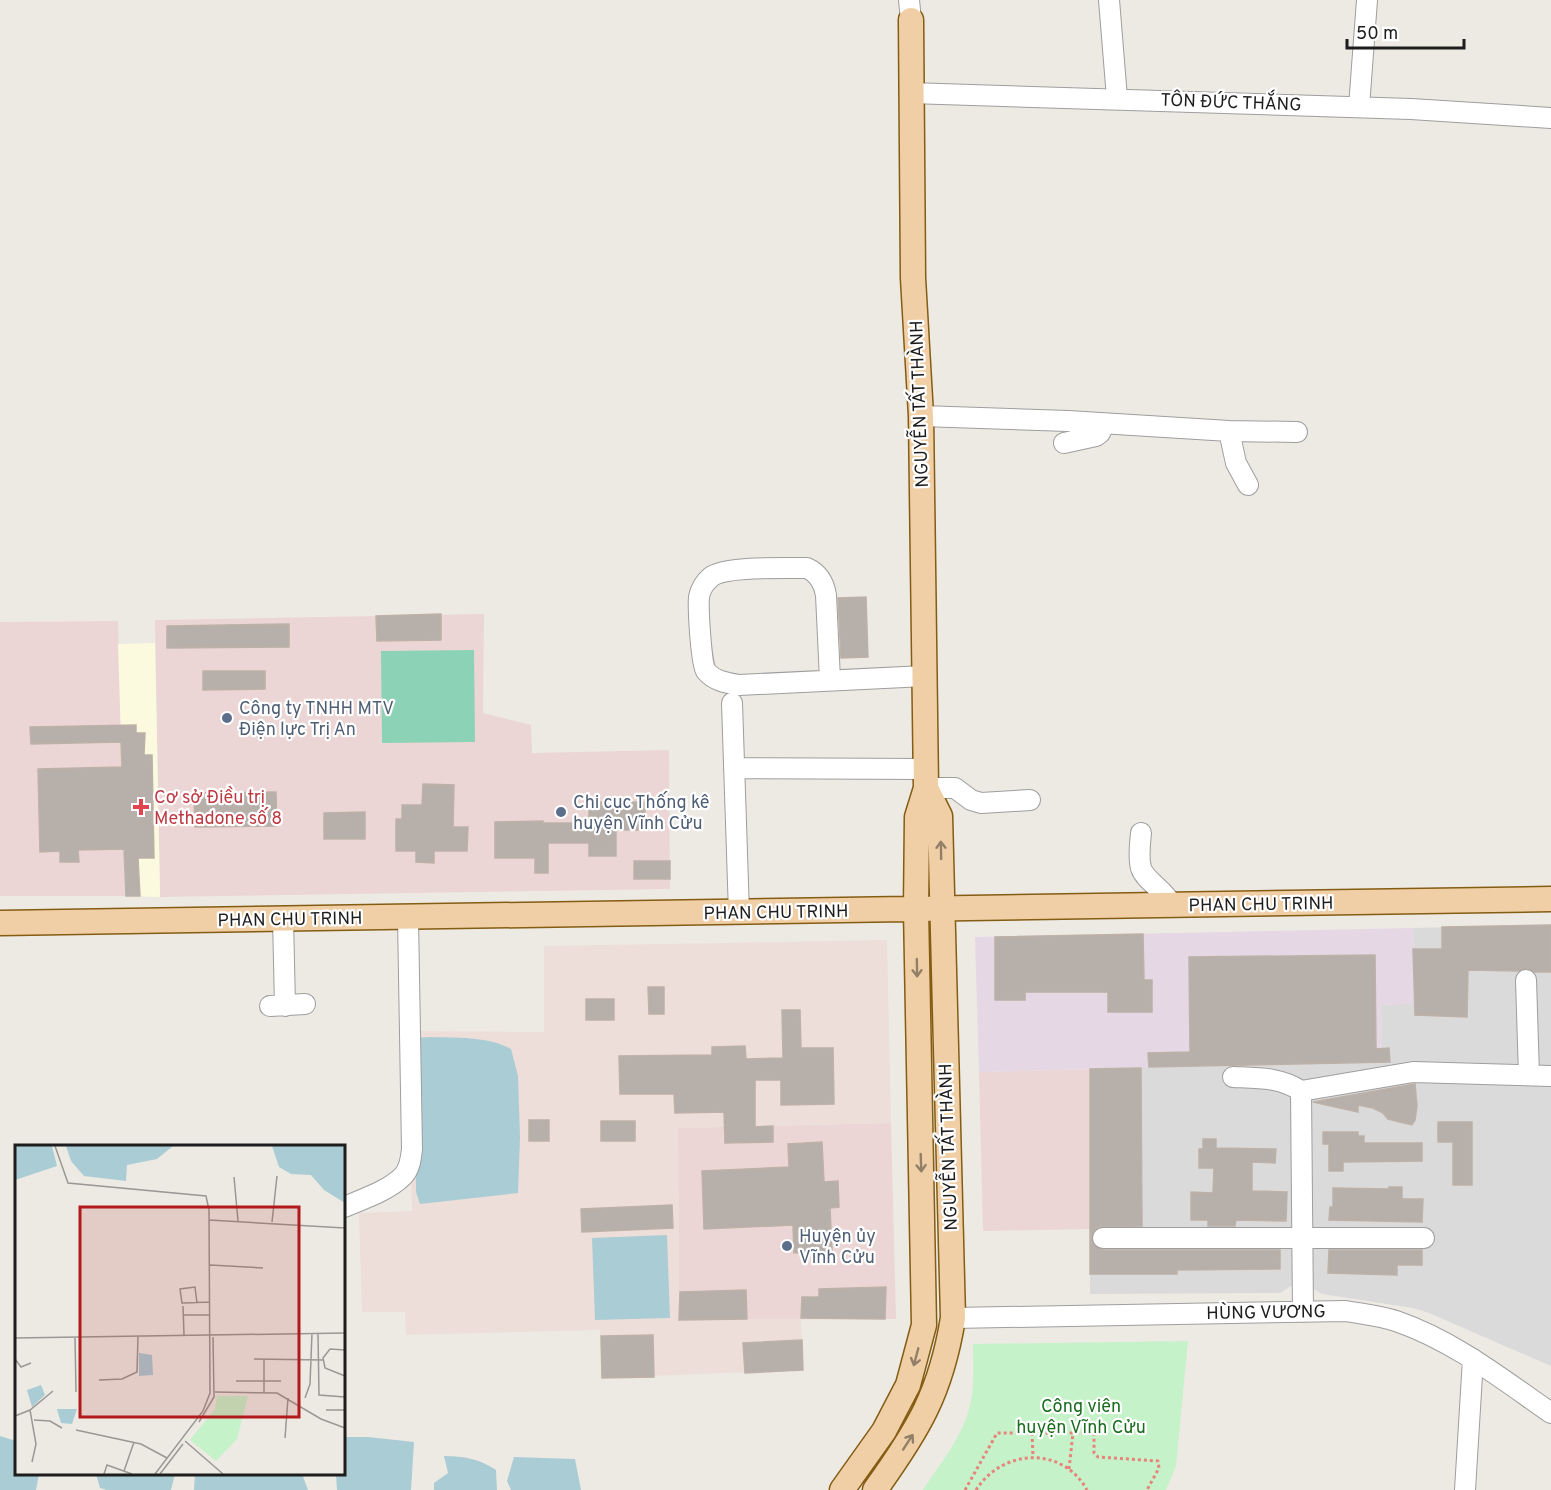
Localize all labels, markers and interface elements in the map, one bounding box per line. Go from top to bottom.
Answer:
scale bar [1347,12,1464,50]
text: 50 m [1356,23,1398,46]
street label: TÔN ĐỨC THẮNG [1160,85,1302,117]
street label: NGUYỄN TẤT THÀNH [901,320,935,488]
place label: Công ty TNHH MTV Điện lực Trị An [239,698,394,742]
marker: Công ty TNHH MTV Điện lực Trị An [220,711,234,725]
place label: Cơ sở Điều trị Methadone số 8 [154,786,282,831]
place label: Chi cục Thống kê huyện Vĩnh Cửu [573,791,710,836]
marker: Cơ sở Điều trị Methadone số 8 [132,798,150,816]
marker: Chi cục Thống kê huyện Vĩnh Cửu [554,805,568,819]
one-way arrow [935,841,947,861]
street label: PHAN CHU TRINH [1188,893,1334,918]
street label: PHAN CHU TRINH [703,901,849,926]
street label: PHAN CHU TRINH [217,908,363,933]
one-way arrow [911,957,923,977]
street label: NGUYỄN TẤT THÀNH [930,1063,964,1231]
inset map [15,1145,345,1475]
one-way arrow [915,1152,927,1172]
place label: Huyện ủy Vĩnh Cửu [799,1226,876,1270]
marker: Huyện ủy Vĩnh Cửu [780,1239,794,1253]
street label: HÙNG VƯƠNG [1206,1299,1326,1326]
one-way arrow [909,1347,921,1366]
park label: Công viên huyện Vĩnh Cửu [1016,1396,1146,1440]
one-way arrow [903,1434,915,1451]

